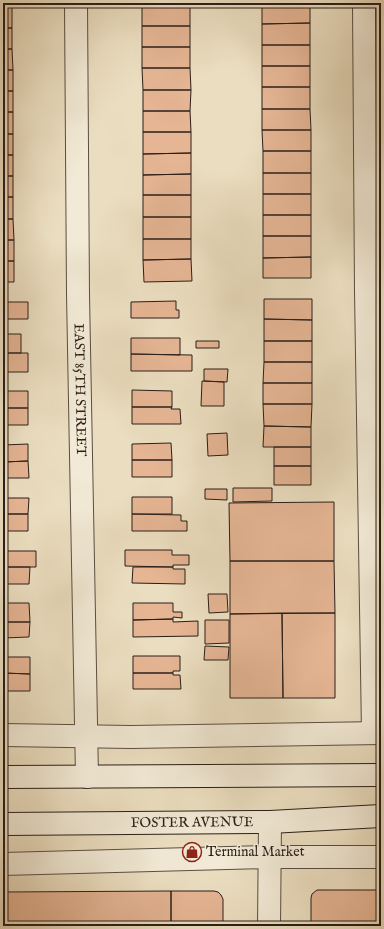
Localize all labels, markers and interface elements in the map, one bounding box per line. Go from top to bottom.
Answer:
street label: EAST 85TH STREET [70,323,90,457]
street label: FOSTER AVENUE [131,813,254,832]
shop icon: Terminal Market [181,841,203,863]
place label: Terminal Market [206,843,305,861]

